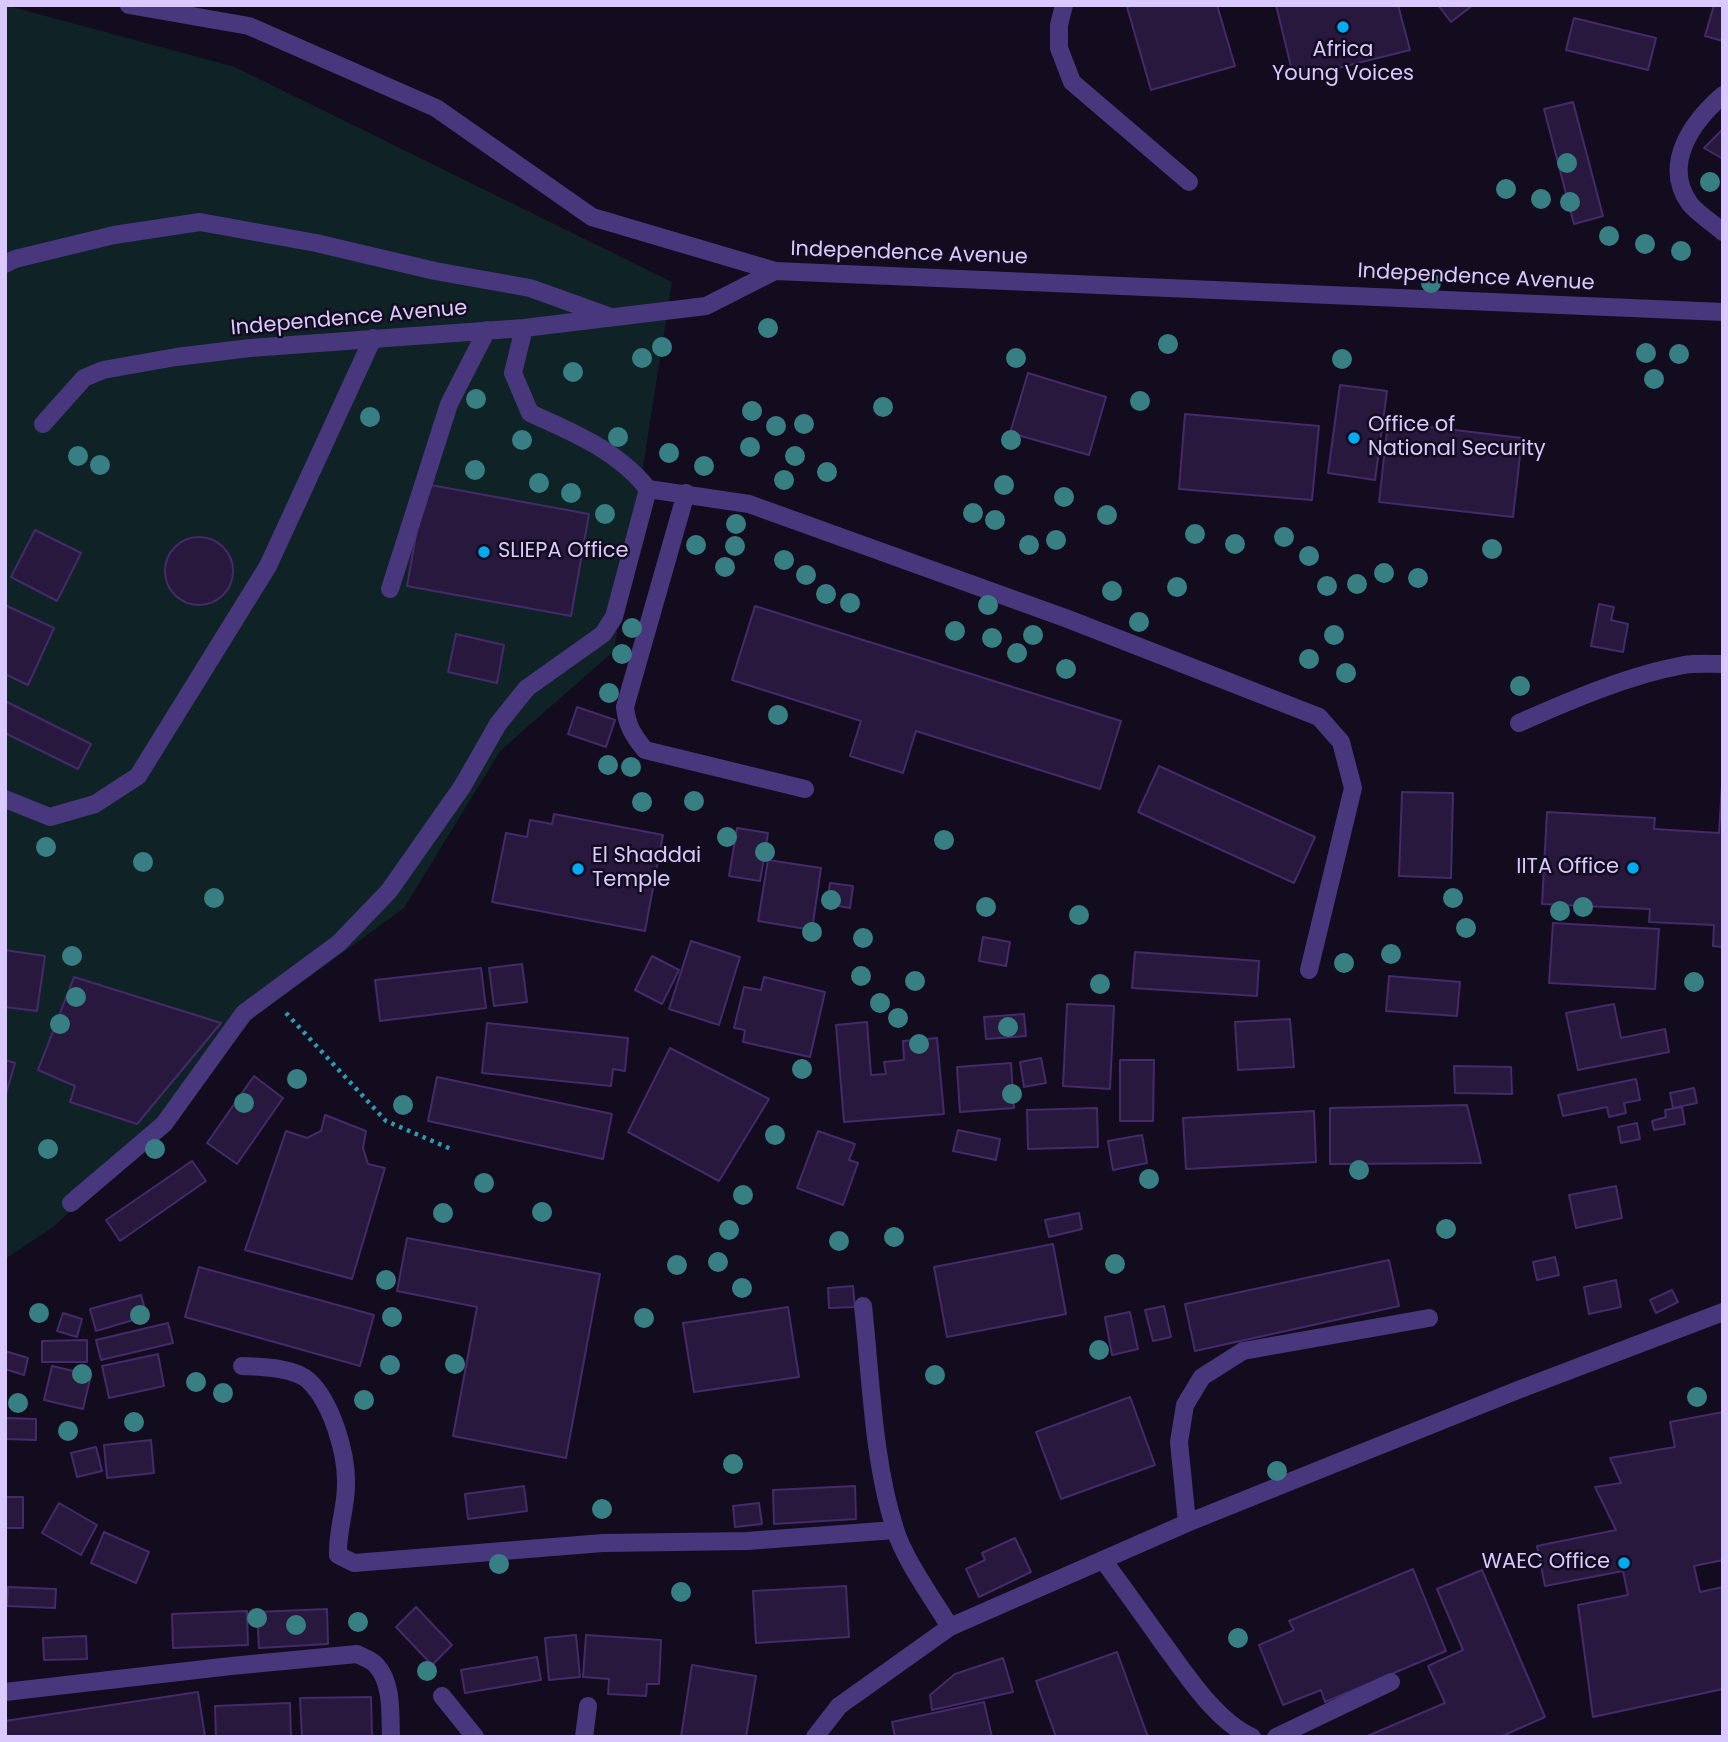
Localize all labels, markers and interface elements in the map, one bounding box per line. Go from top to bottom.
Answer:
marker: Africa Young Voices [1335,19,1351,35]
place label: Africa Young Voices [1272,38,1414,88]
street label: Independence Avenue [790,237,1028,271]
street label: Independence Avenue [1357,259,1595,297]
street label: Independence Avenue [230,296,468,342]
place label: Office of National Security [1368,413,1546,463]
marker: Office of National Security [1346,430,1362,446]
place label: SLIEPA Office [498,539,629,565]
marker: SLIEPA Office [476,544,492,560]
place label: El Shaddai Temple [592,844,701,894]
place label: IITA Office [1516,855,1619,881]
marker: IITA Office [1625,860,1641,876]
marker: El Shaddai Temple [570,861,586,877]
place label: WAEC Office [1482,1550,1610,1576]
marker: WAEC Office [1616,1555,1632,1571]

